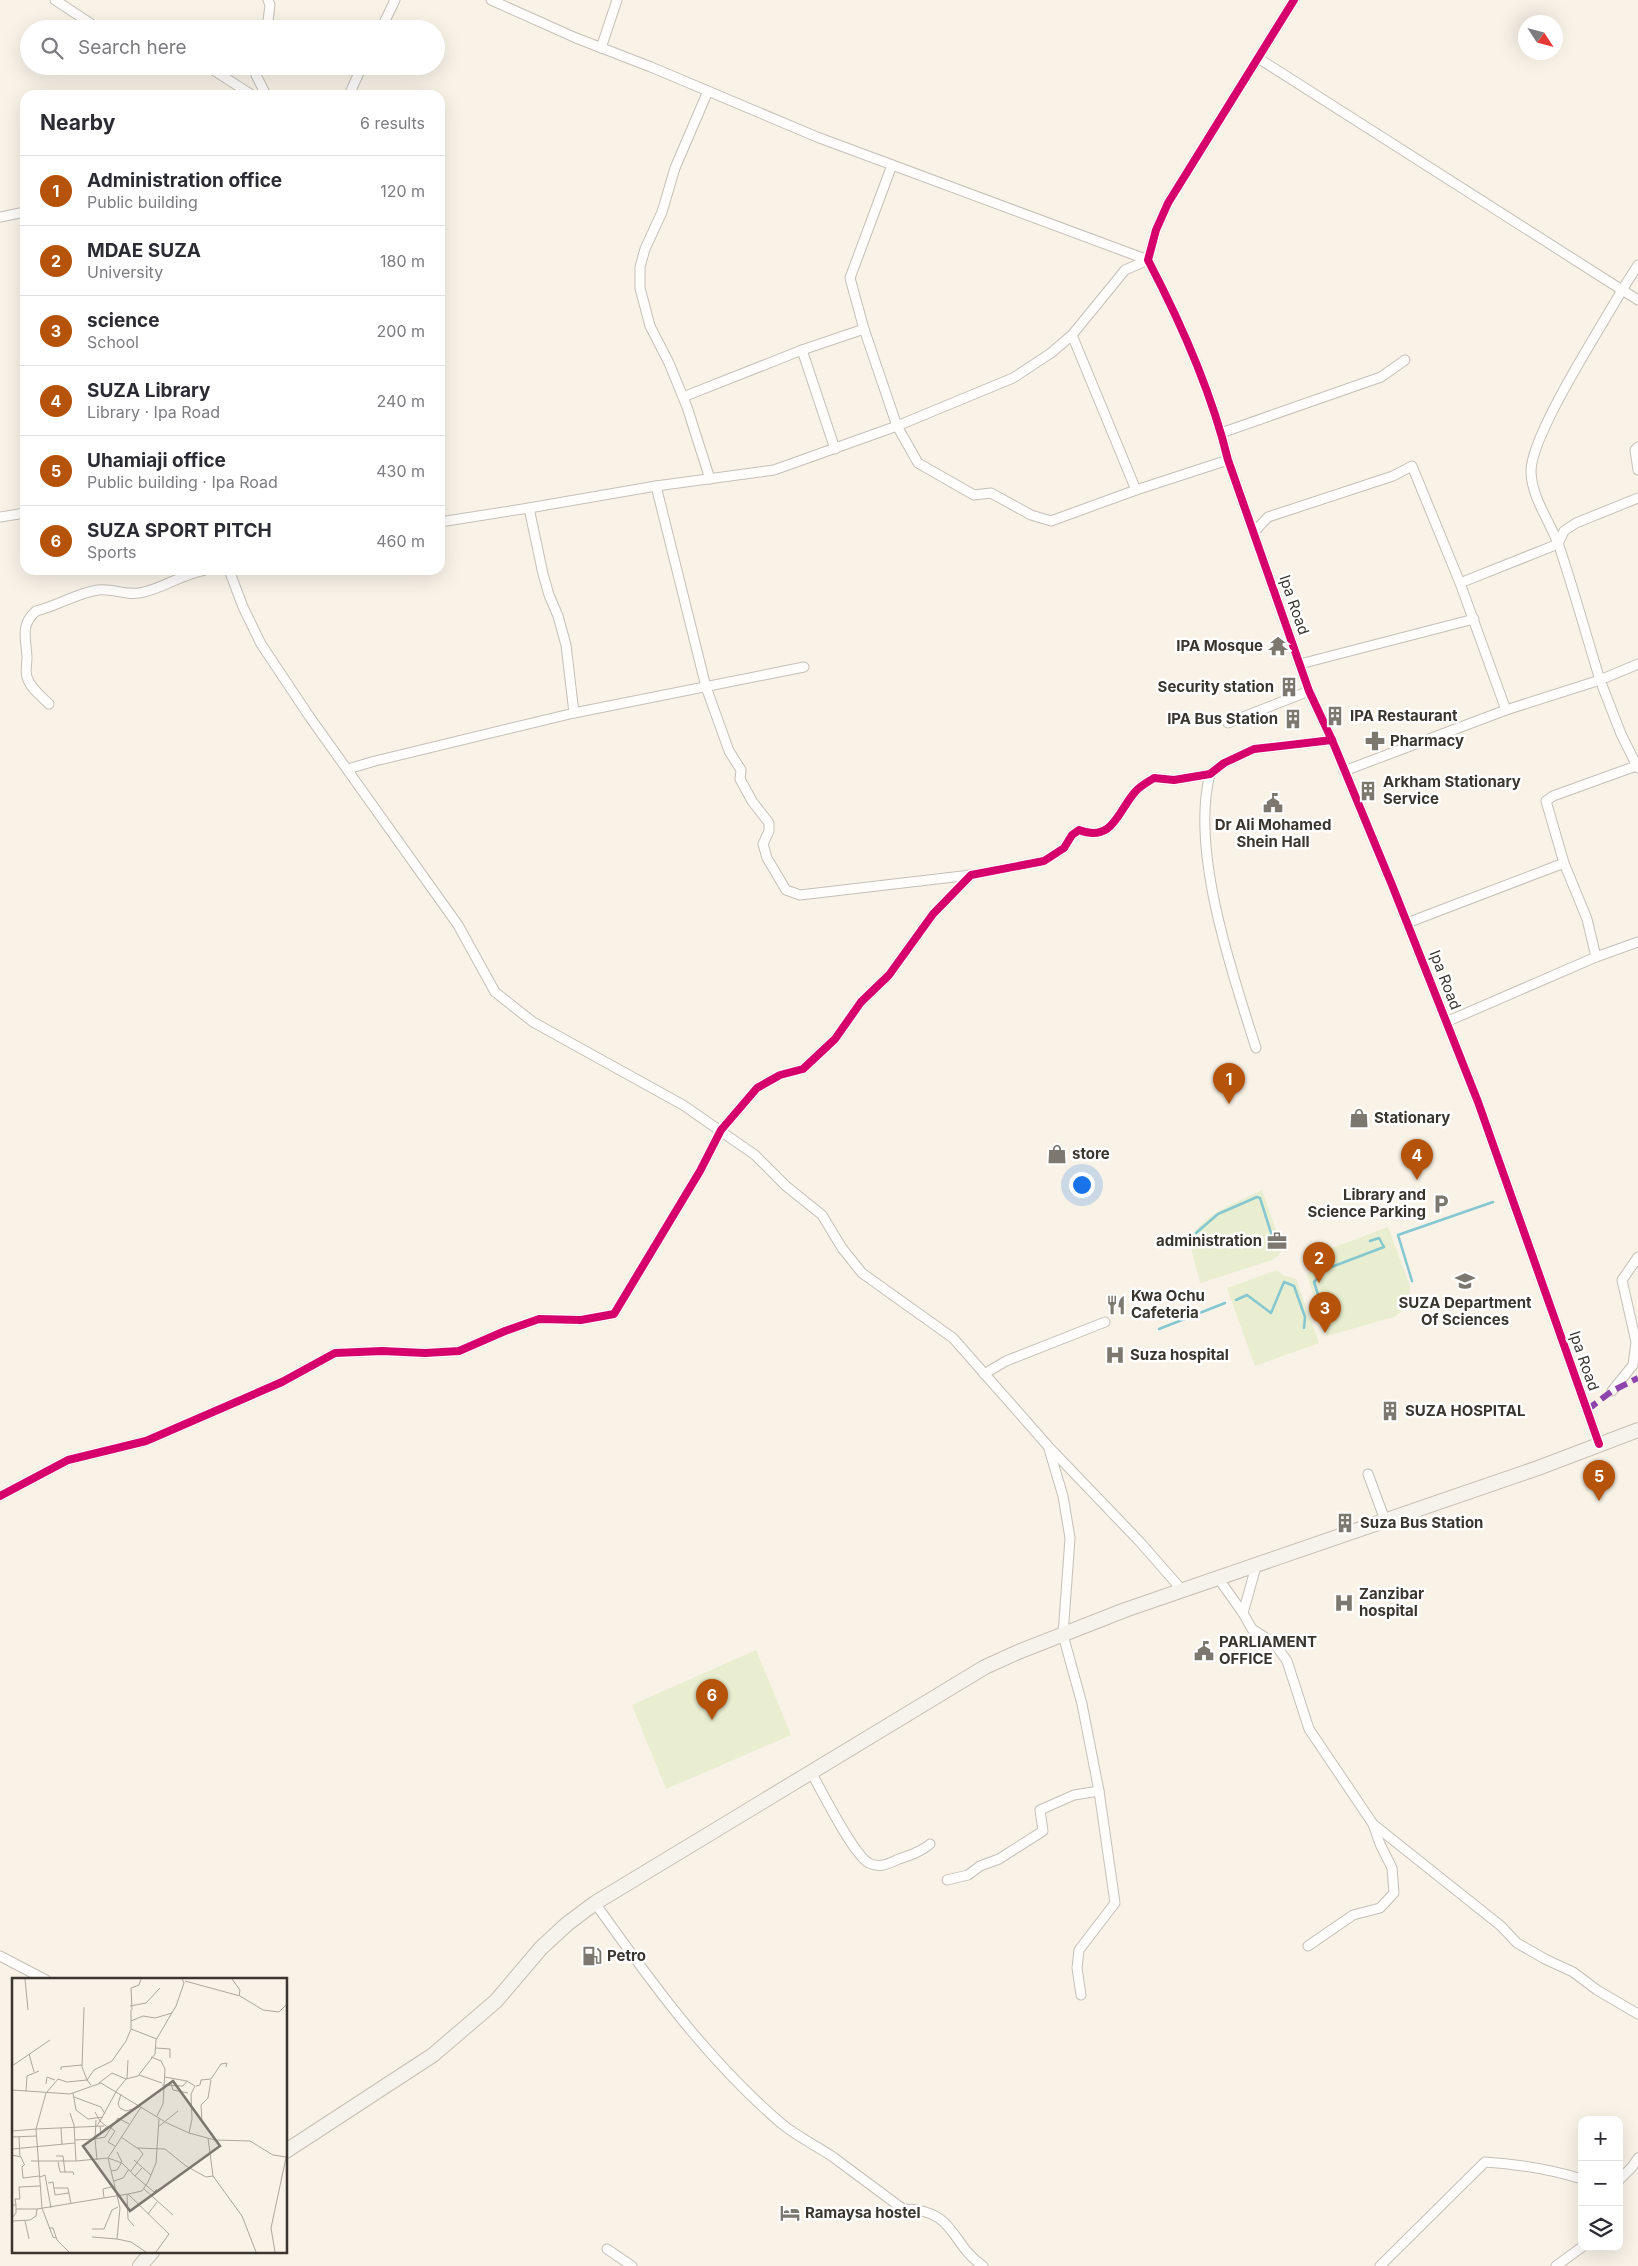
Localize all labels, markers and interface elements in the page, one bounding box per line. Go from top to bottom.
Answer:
north arrow [1518,15,1563,60]
search box [20,20,445,75]
icon: search [38,34,66,62]
text: Search here [78,36,187,59]
text: Nearby [40,110,115,135]
text: 6 results [360,113,425,133]
text: Administration office [87,169,282,192]
text: 1 [53,181,59,201]
text: 120 m [380,181,425,201]
text: Public building [87,192,198,212]
text: MDAE SUZA [87,239,201,262]
text: 2 [51,251,61,271]
text: 180 m [380,251,425,271]
text: University [87,262,163,282]
text: science [87,309,160,332]
text: 3 [51,321,61,341]
text: 200 m [377,321,425,341]
text: School [87,332,139,352]
text: SUZA Library [87,379,211,402]
text: 4 [51,391,61,411]
text: 240 m [377,391,425,411]
text: Library · Ipa Road [87,402,220,422]
text: Uhamiaji office [87,449,226,472]
text: 5 [51,461,61,481]
text: 430 m [376,461,425,481]
text: Public building · Ipa Road [87,472,278,492]
text: SUZA SPORT PITCH [87,519,272,542]
text: 6 [51,531,61,551]
text: 460 m [376,531,425,551]
text: Sports [87,542,136,562]
street label: Ipa Road [1275,572,1314,637]
temple icon: IPA Mosque [1267,635,1289,657]
place label: IPA Mosque [1176,636,1263,655]
building icon: Security station [1278,676,1300,698]
place label: Security station [1158,677,1274,696]
building icon: IPA Restaurant [1324,705,1346,727]
place label: IPA Restaurant [1350,706,1458,725]
building icon: IPA Bus Station [1282,708,1304,730]
place label: IPA Bus Station [1167,709,1278,728]
pharmacy icon: Pharmacy [1364,730,1386,752]
place label: Pharmacy [1390,731,1464,750]
place label: Arkham Stationary Service [1383,772,1521,808]
building icon: Arkham Stationary Service [1357,780,1379,802]
public building icon: Dr Ali Mohamed Shein Hall [1262,792,1284,814]
place label: Dr Ali Mohamed Shein Hall [1215,815,1331,851]
street label: Ipa Road [1425,947,1465,1012]
pin: 1 [1213,1063,1245,1104]
shop icon: Stationary [1348,1107,1370,1129]
place label: Stationary [1374,1108,1450,1127]
pin: 4 [1401,1139,1433,1180]
shop icon: store [1046,1143,1068,1165]
place label: store [1072,1144,1110,1163]
your location [1069,1172,1095,1198]
place label: Library and Science Parking [1308,1185,1426,1221]
parking icon: Library and Science Parking [1430,1193,1452,1215]
office icon: administration [1266,1230,1288,1252]
place label: administration [1156,1231,1262,1250]
pin: 2 [1303,1242,1335,1283]
school or university icon: SUZA Department Of Sciences [1454,1270,1476,1292]
place label: Kwa Ochu Cafeteria [1131,1286,1205,1322]
pin: 3 [1309,1292,1341,1333]
place label: SUZA Department Of Sciences [1399,1293,1532,1329]
restaurant icon: Kwa Ochu Cafeteria [1105,1294,1127,1316]
street label: Ipa Road [1565,1328,1604,1393]
hospital icon: Suza hospital [1104,1344,1126,1366]
place label: Suza hospital [1130,1345,1229,1364]
building icon: SUZA HOSPITAL [1379,1400,1401,1422]
place label: SUZA HOSPITAL [1405,1401,1525,1420]
pin: 5 [1583,1460,1615,1501]
building icon: Suza Bus Station [1334,1512,1356,1534]
place label: Suza Bus Station [1360,1513,1483,1532]
place label: Zanzibar hospital [1359,1584,1424,1620]
hospital icon: Zanzibar hospital [1333,1592,1355,1614]
place label: PARLIAMENT OFFICE [1219,1632,1317,1668]
public building icon: PARLIAMENT OFFICE [1193,1640,1215,1662]
pin: 6 [696,1679,728,1720]
fuel station icon: Petro [581,1945,603,1967]
place label: Petro [607,1946,646,1965]
inset map [12,1978,288,2254]
map controls [1578,2116,1623,2251]
button: + [1578,2116,1623,2161]
button: − [1578,2161,1623,2206]
hotel icon: Ramaysa hostel [779,2202,801,2224]
place label: Ramaysa hostel [805,2203,921,2222]
button: layers [1578,2206,1623,2251]

